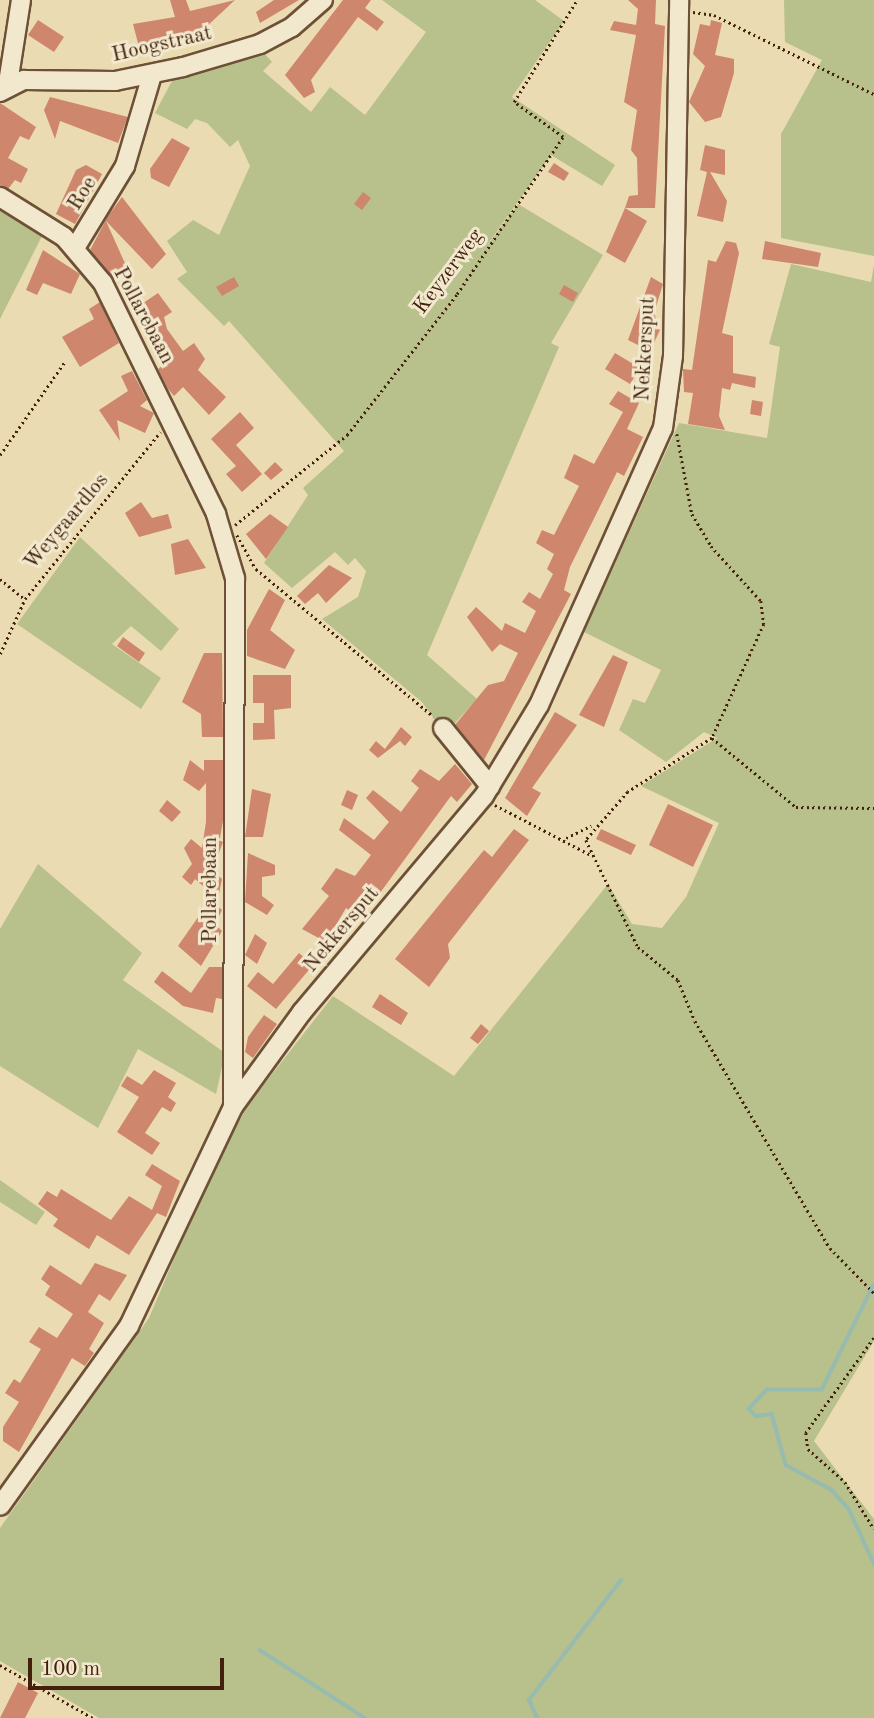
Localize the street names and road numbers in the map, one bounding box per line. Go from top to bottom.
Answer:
street label: Hoogstraat [110,21,214,69]
street label: Roe [63,172,103,216]
street label: Keyzerweg [409,224,489,320]
street label: Pollarebaan [107,263,179,369]
street label: Nekkersput [631,296,661,402]
street label: Weygaardlos [19,469,115,575]
street label: Pollarebaan [198,837,224,943]
street label: Nekkersput [299,882,385,978]

